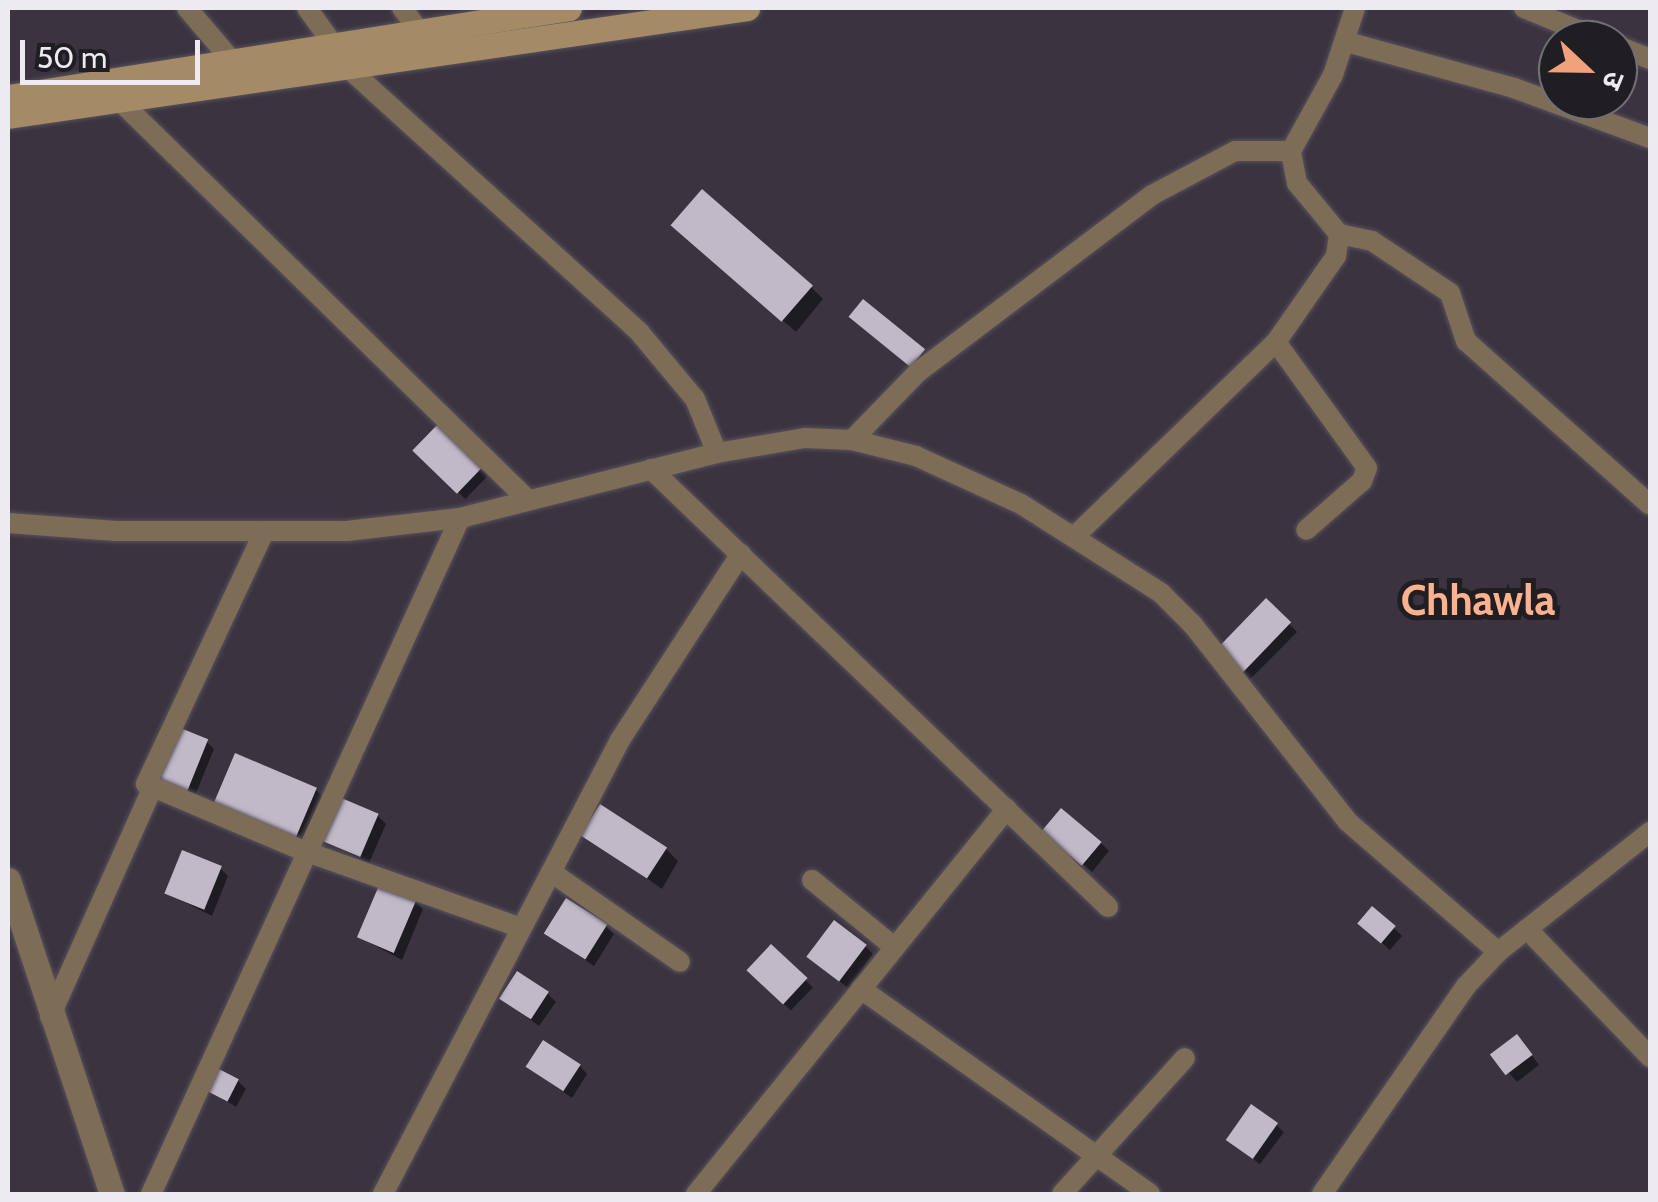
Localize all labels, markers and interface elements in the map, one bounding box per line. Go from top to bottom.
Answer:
scale bar [25,20,205,82]
north arrow [1538,20,1638,120]
text: 50 m [37,39,107,76]
text: उ [1595,67,1633,94]
district label: Chhawla [1401,575,1555,625]

